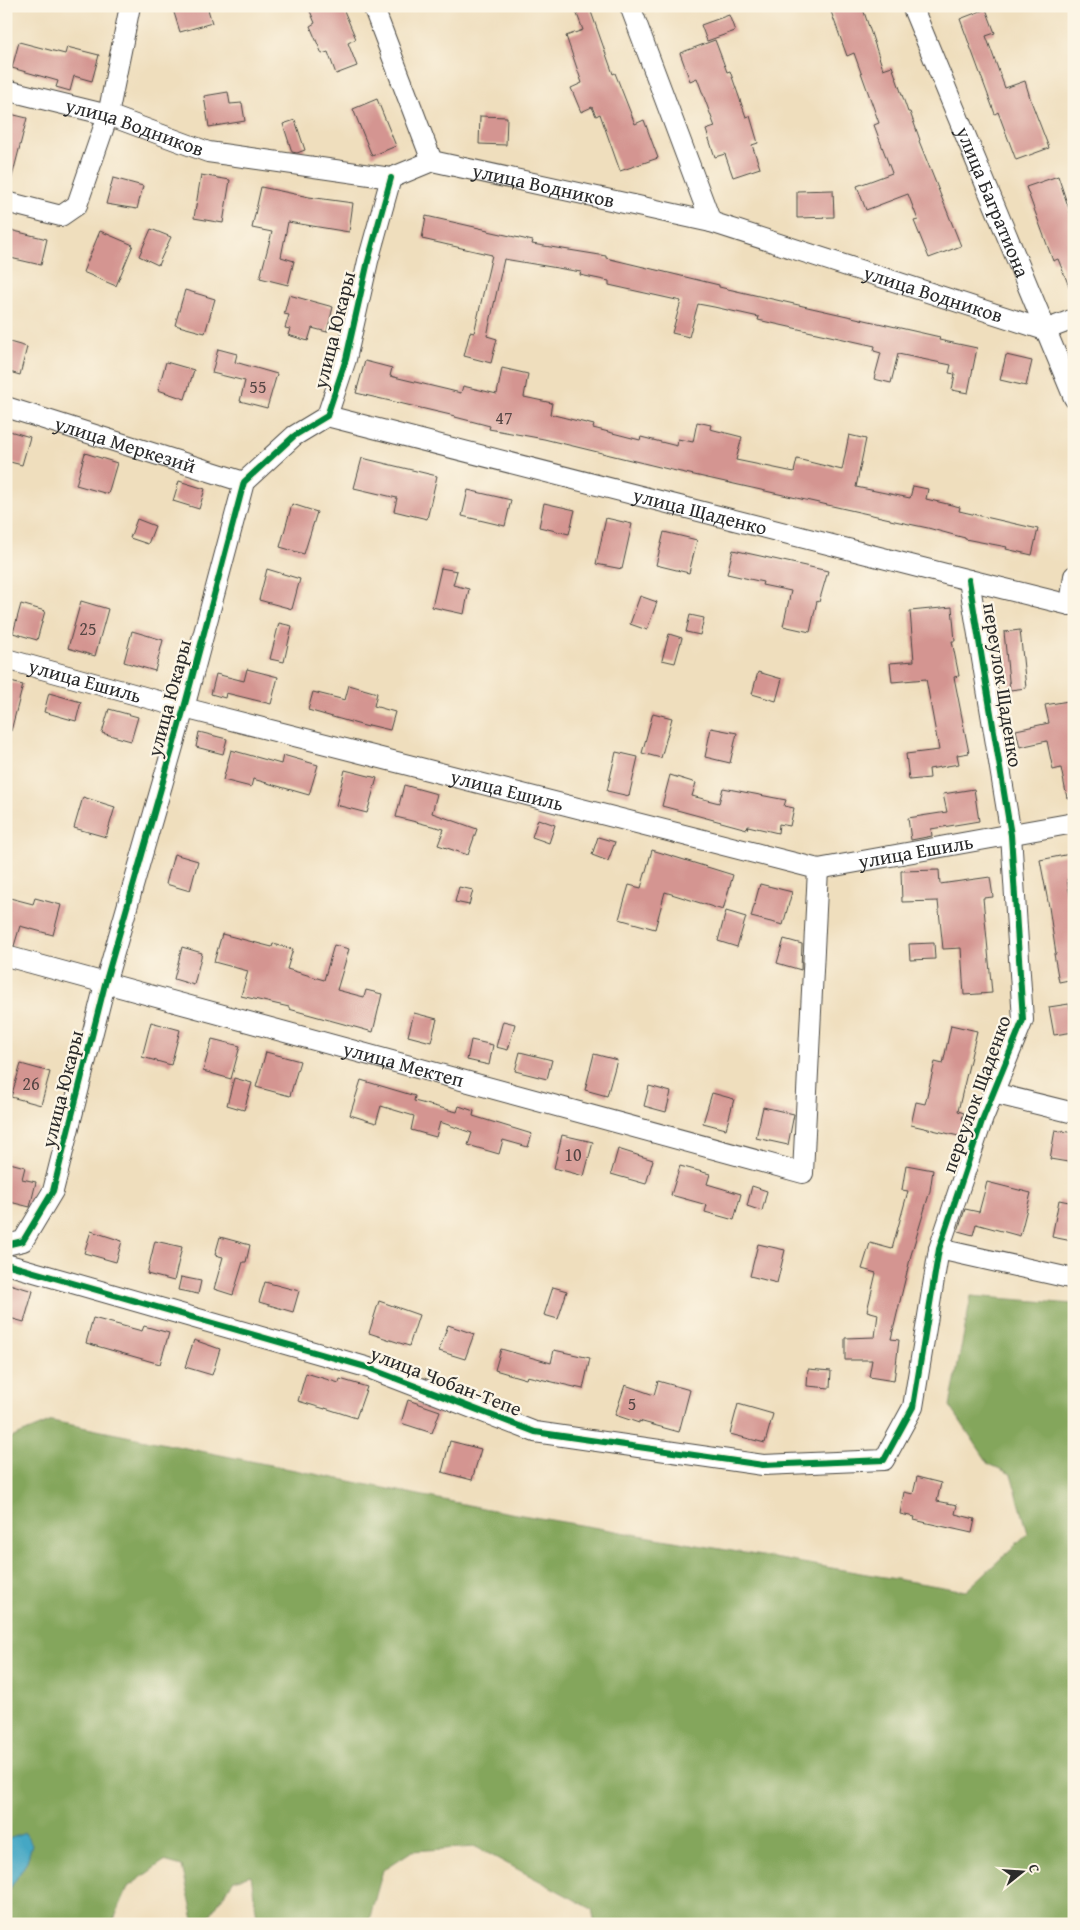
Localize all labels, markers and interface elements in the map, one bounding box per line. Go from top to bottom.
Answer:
street label: улица Водников [62,90,208,163]
street label: улица Багратиона [949,121,1038,282]
street label: улица Водников [469,155,617,215]
street label: улица Водников [859,257,1007,329]
street label: улица Юкары [305,268,362,393]
house number: 55 [249,373,267,400]
house number: 47 [495,404,513,431]
street label: улица Меркезий [50,408,200,480]
street label: улица Щаденко [629,480,770,542]
street label: переулок Щаденко [976,601,1031,769]
house number: 25 [79,615,97,642]
street label: улица Юкары [139,636,198,761]
street label: улица Ешиль [24,651,145,710]
street label: улица Ешиль [446,761,567,818]
street label: улица Ешиль [855,826,975,876]
street label: переулок Щаденко [934,1011,1018,1177]
street label: улица Юкары [33,1027,90,1152]
street label: улица Мектеп [339,1033,467,1094]
house number: 26 [22,1070,40,1097]
house number: 10 [564,1141,582,1168]
street label: улица Чобан-Тепе [365,1338,526,1423]
house number: 5 [628,1390,636,1417]
north arrow [998,1848,1048,1898]
text: С [1024,1861,1045,1875]

